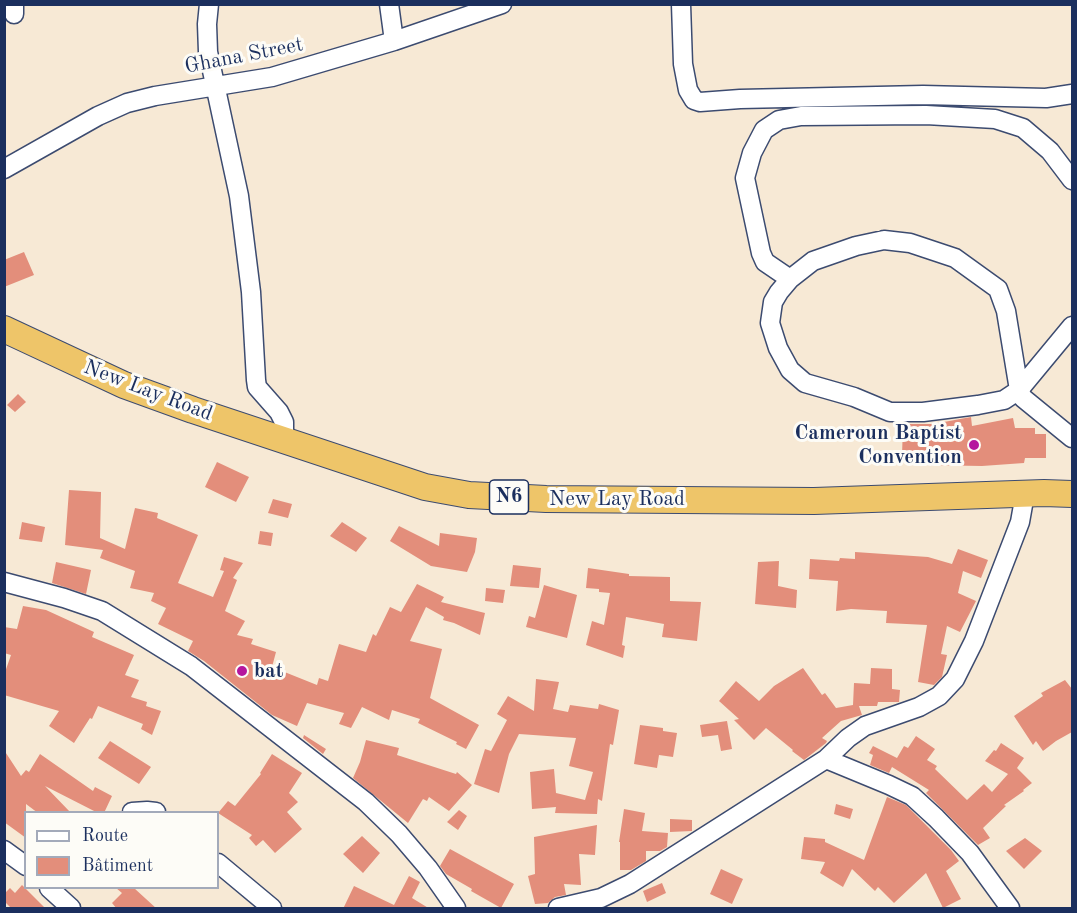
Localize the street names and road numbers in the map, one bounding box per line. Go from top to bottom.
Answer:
street label: Ghana Street [183,32,305,80]
street label: New Lay Road [80,355,216,427]
road number: N6 [490,480,528,514]
street label: New Lay Road [549,486,685,512]

